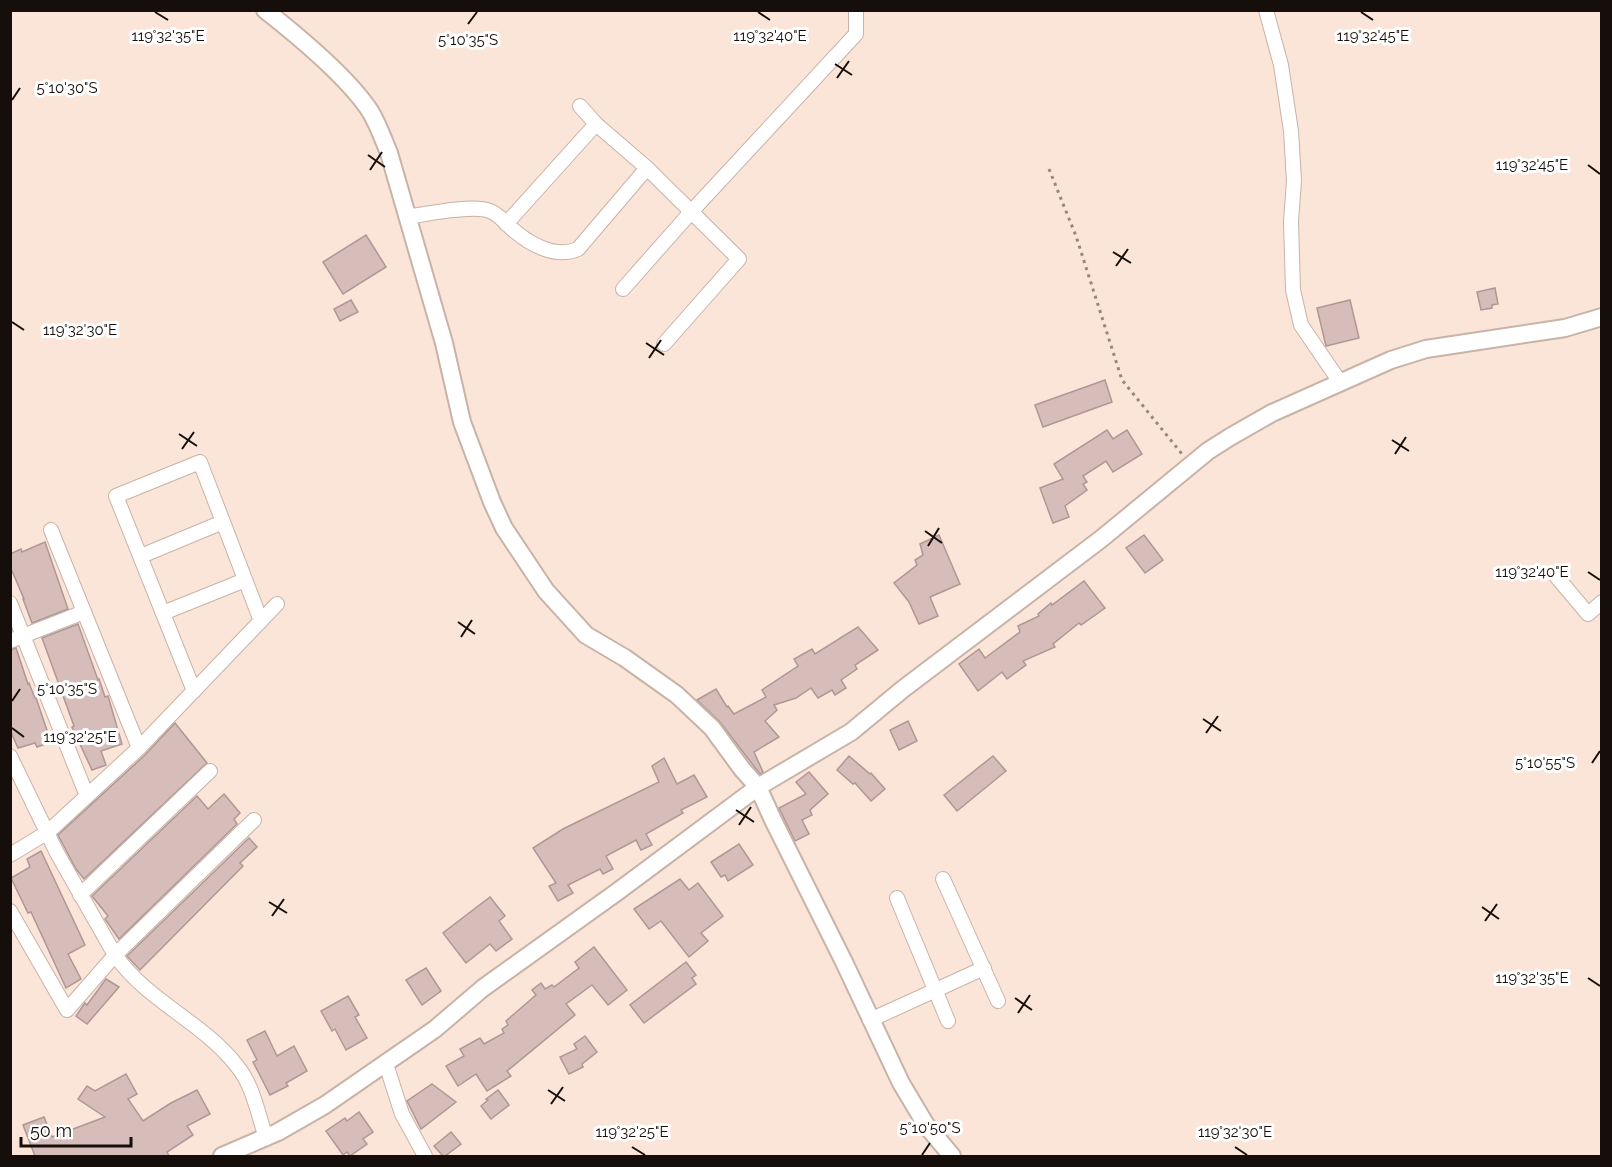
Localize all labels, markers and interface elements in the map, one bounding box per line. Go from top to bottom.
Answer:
text: 119°32'35"E [131,27,205,45]
text: 119°32'40"E [733,27,807,45]
text: 119°32'45"E [1337,27,1409,45]
text: 5°10'35"S [438,31,498,49]
text: 5°10'30"S [36,79,98,97]
text: 119°32'45"E [1496,156,1568,174]
text: 119°32'30"E [43,321,117,339]
text: 119°32'40"E [1495,563,1569,581]
text: 5°10'35"S [37,680,97,698]
text: 119°32'25"E [43,728,117,746]
text: 5°10'55"S [1515,754,1575,772]
text: 119°32'35"E [1495,969,1569,987]
scale bar [21,1110,130,1148]
text: 5°10'50"S [899,1119,961,1137]
text: 50 m [30,1120,72,1141]
text: 119°32'25"E [595,1123,669,1141]
text: 119°32'30"E [1198,1123,1272,1141]

